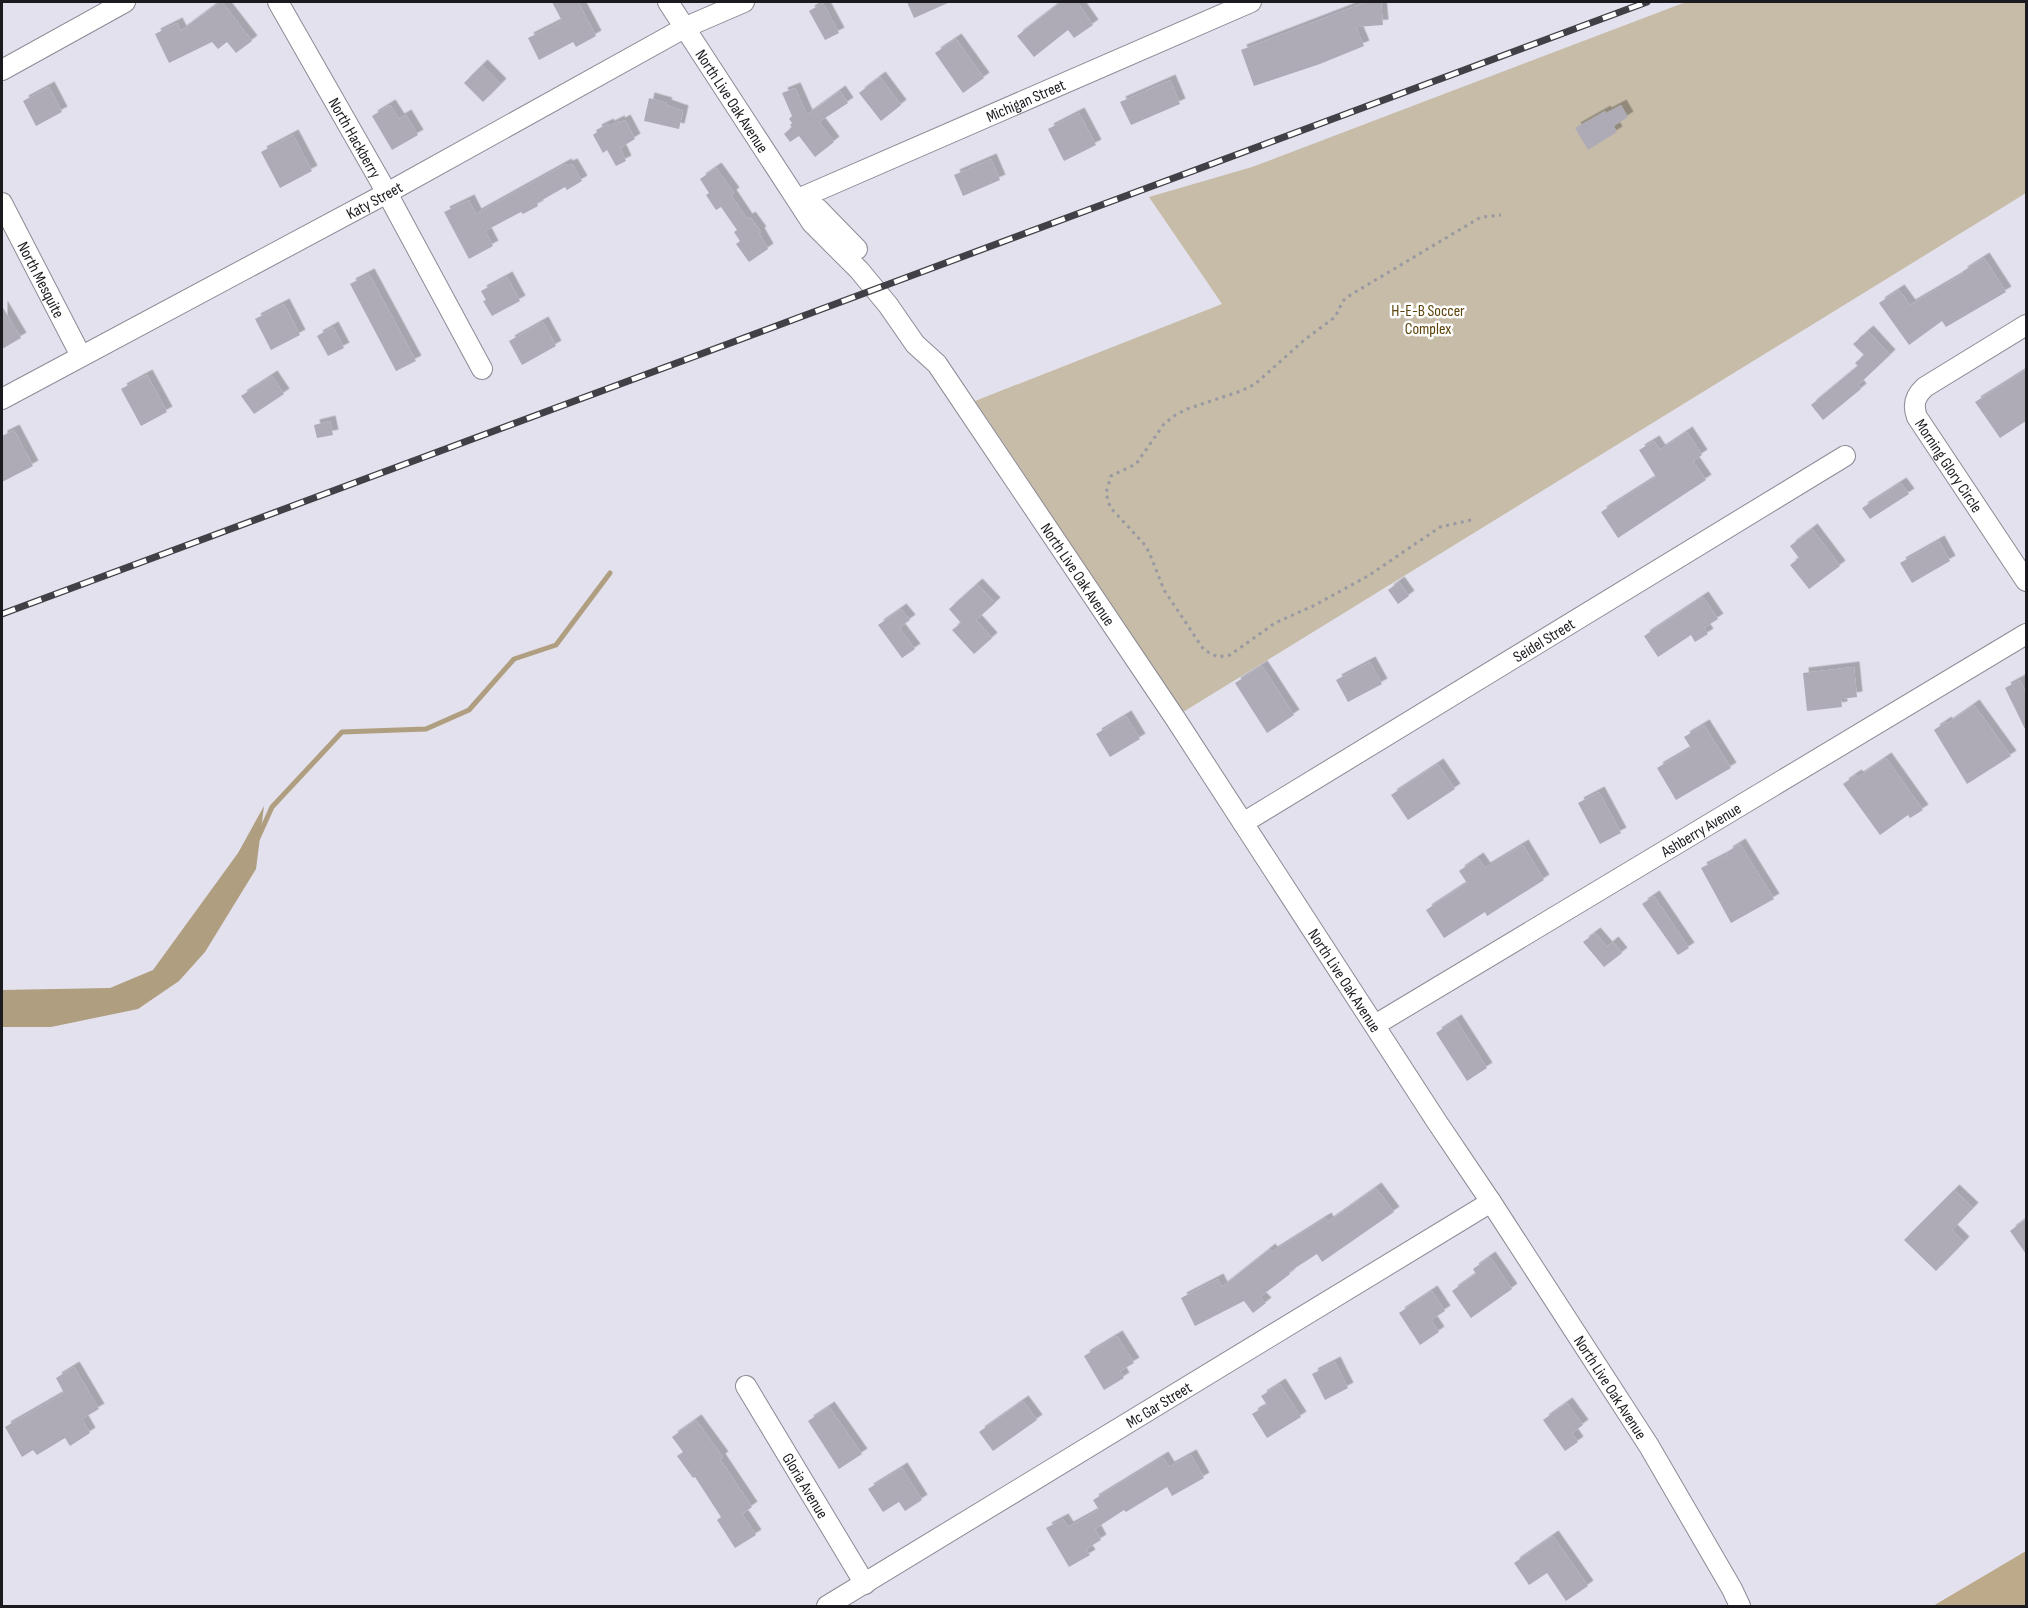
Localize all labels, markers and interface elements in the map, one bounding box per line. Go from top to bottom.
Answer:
street label: North Live Oak Avenue [691,46,772,157]
street label: Michigan Street [984,76,1069,127]
street label: North Hackberry [324,95,384,182]
street label: Katy Street [344,178,406,224]
street label: North Mesquite [13,239,68,321]
park label: H-E-B Soccer Complex [1391,302,1465,339]
street label: Morning Glory Circle [1910,416,1986,517]
street label: North Live Oak Avenue [1036,520,1118,630]
street label: Seidel Street [1510,615,1579,667]
street label: Ashberry Avenue [1657,799,1745,862]
street label: North Live Oak Avenue [1303,926,1384,1036]
street label: North Live Oak Avenue [1569,1333,1650,1443]
street label: Mc Gar Street [1123,1378,1196,1433]
street label: Gloria Avenue [777,1450,831,1522]

